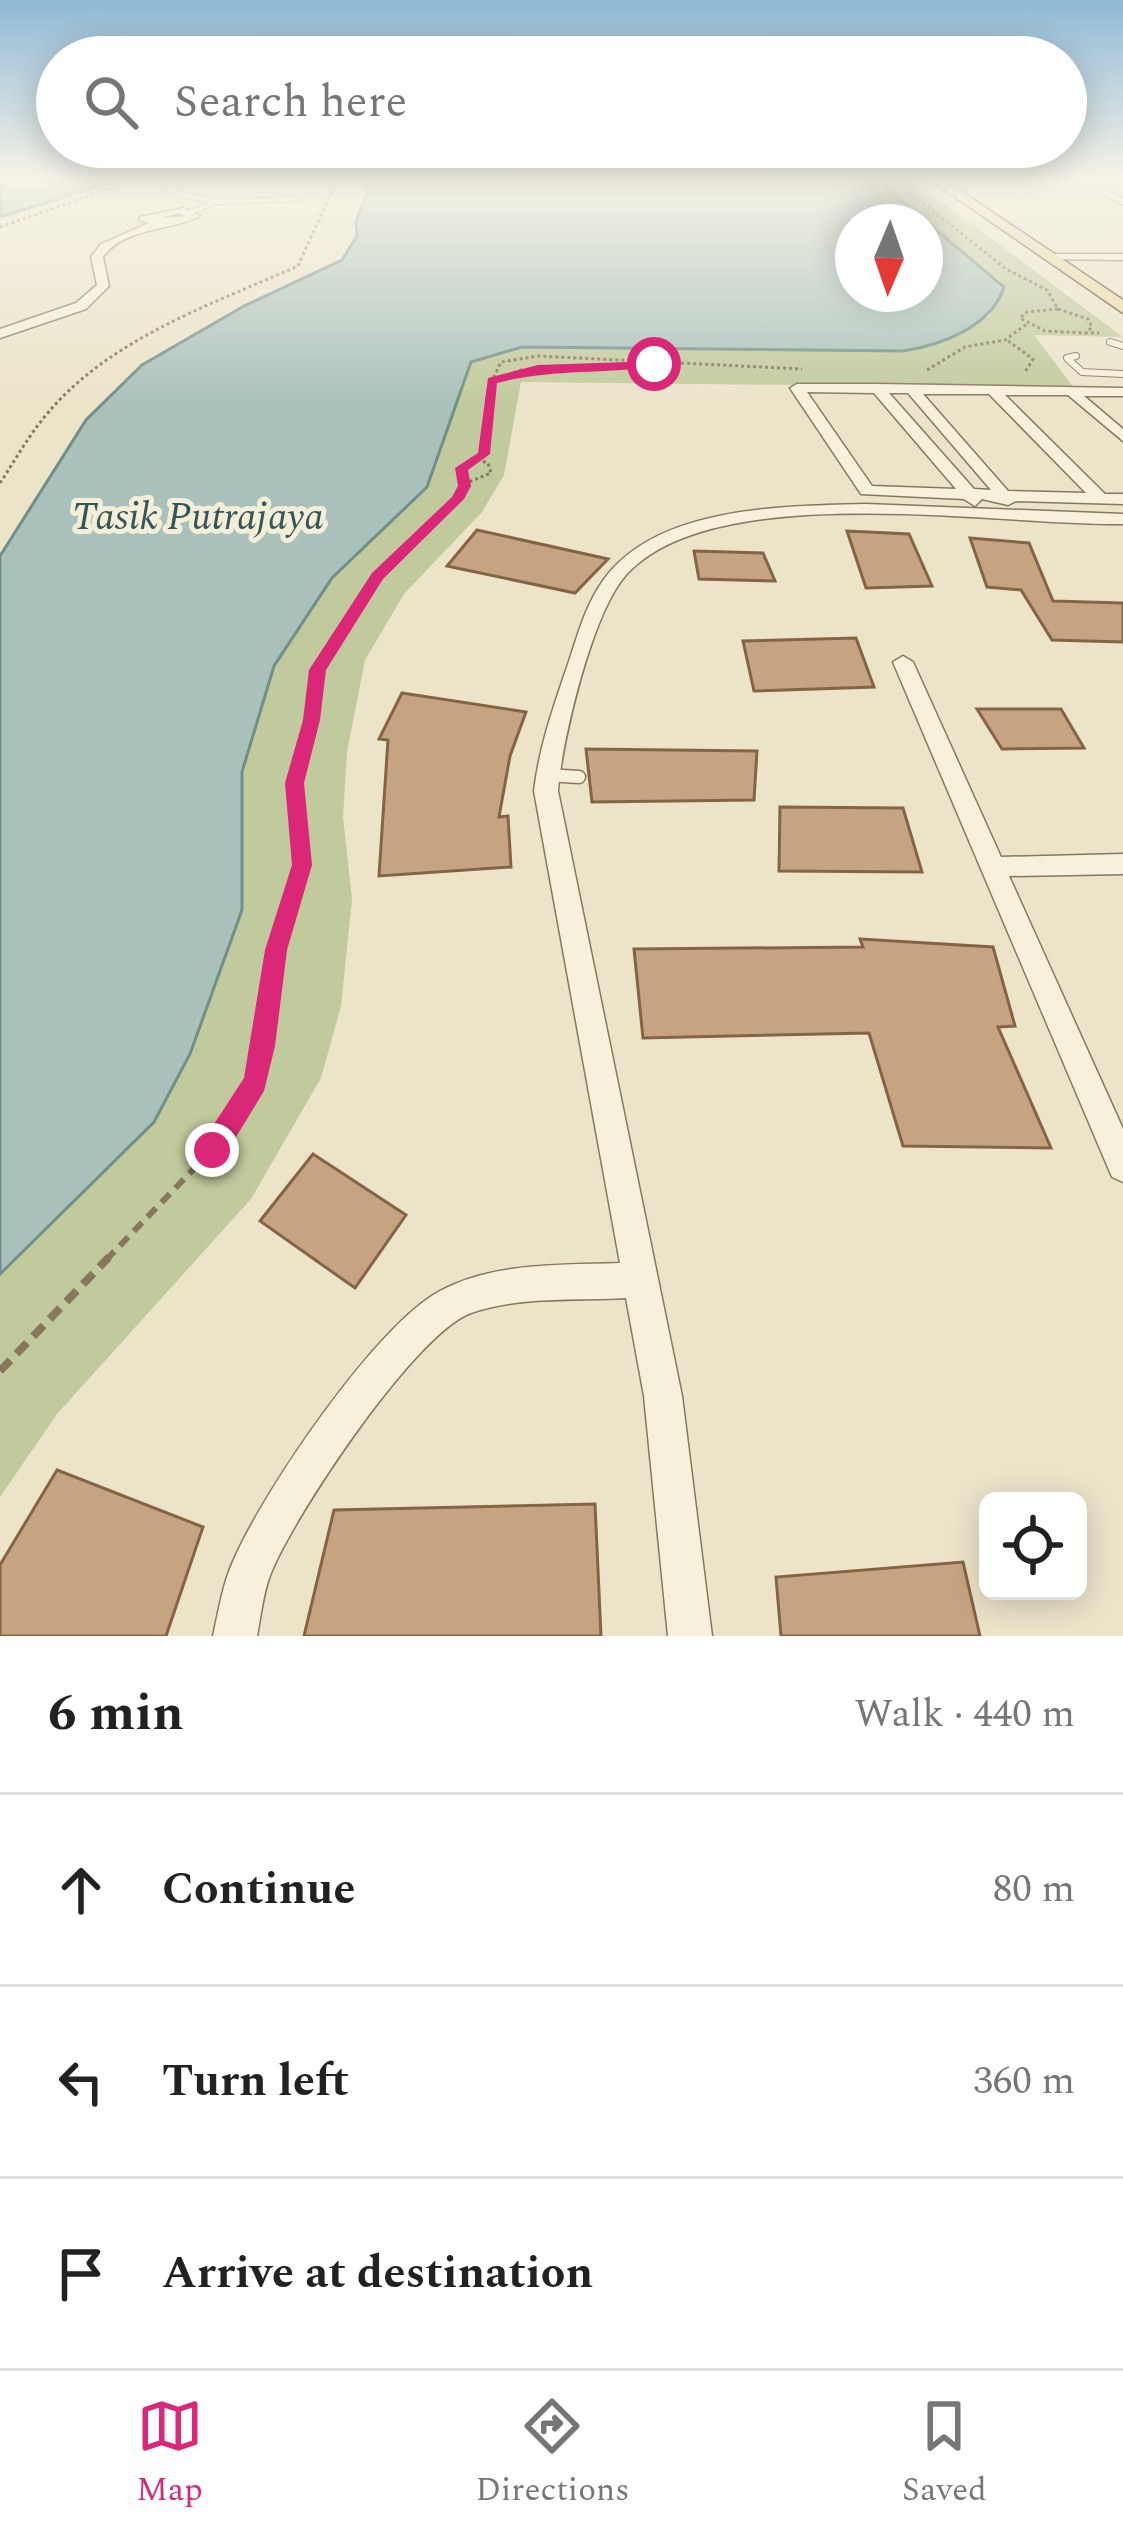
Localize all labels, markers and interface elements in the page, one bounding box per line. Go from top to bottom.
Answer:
search box [36,36,1087,168]
text: Search here [174,68,407,137]
icon: search [78,69,144,135]
north arrow [835,204,943,312]
route start [627,337,681,391]
water label: Tasik Putrajaya [72,488,324,547]
route end [185,1123,239,1177]
map controls [979,1492,1087,1600]
button: locate [979,1492,1087,1600]
text: 6 min [48,1675,184,1753]
text: Walk · 440 m [854,1685,1075,1744]
text: Continue [162,1855,355,1924]
icon: ahead [48,1857,114,1923]
text: 80 m [993,1860,1075,1919]
text: Turn left [162,2047,349,2116]
icon: left [48,2049,114,2115]
text: 360 m [973,2052,1075,2111]
text: Arrive at destination [162,2239,593,2308]
icon: arrive [48,2241,114,2307]
tab: Map [136,2393,203,2515]
tab: Directions [475,2393,629,2515]
tab: Saved [902,2393,987,2515]

